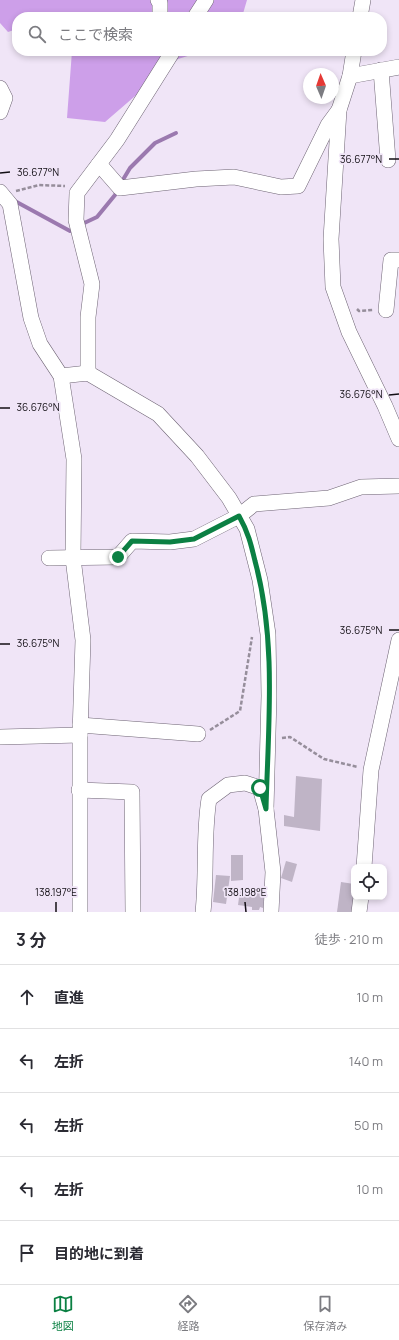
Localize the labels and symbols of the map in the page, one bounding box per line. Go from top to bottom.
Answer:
north arrow [303,68,339,104]
text: 36.677°N [340,152,382,166]
text: 36.677°N [17,165,59,179]
text: 36.676°N [339,387,383,401]
text: 36.676°N [16,400,60,414]
route end [109,548,127,566]
text: 36.675°N [340,623,382,637]
text: 36.675°N [17,636,59,650]
route start [251,779,269,797]
text: 138.197°E [35,885,77,899]
text: 138.198°E [224,885,267,899]

